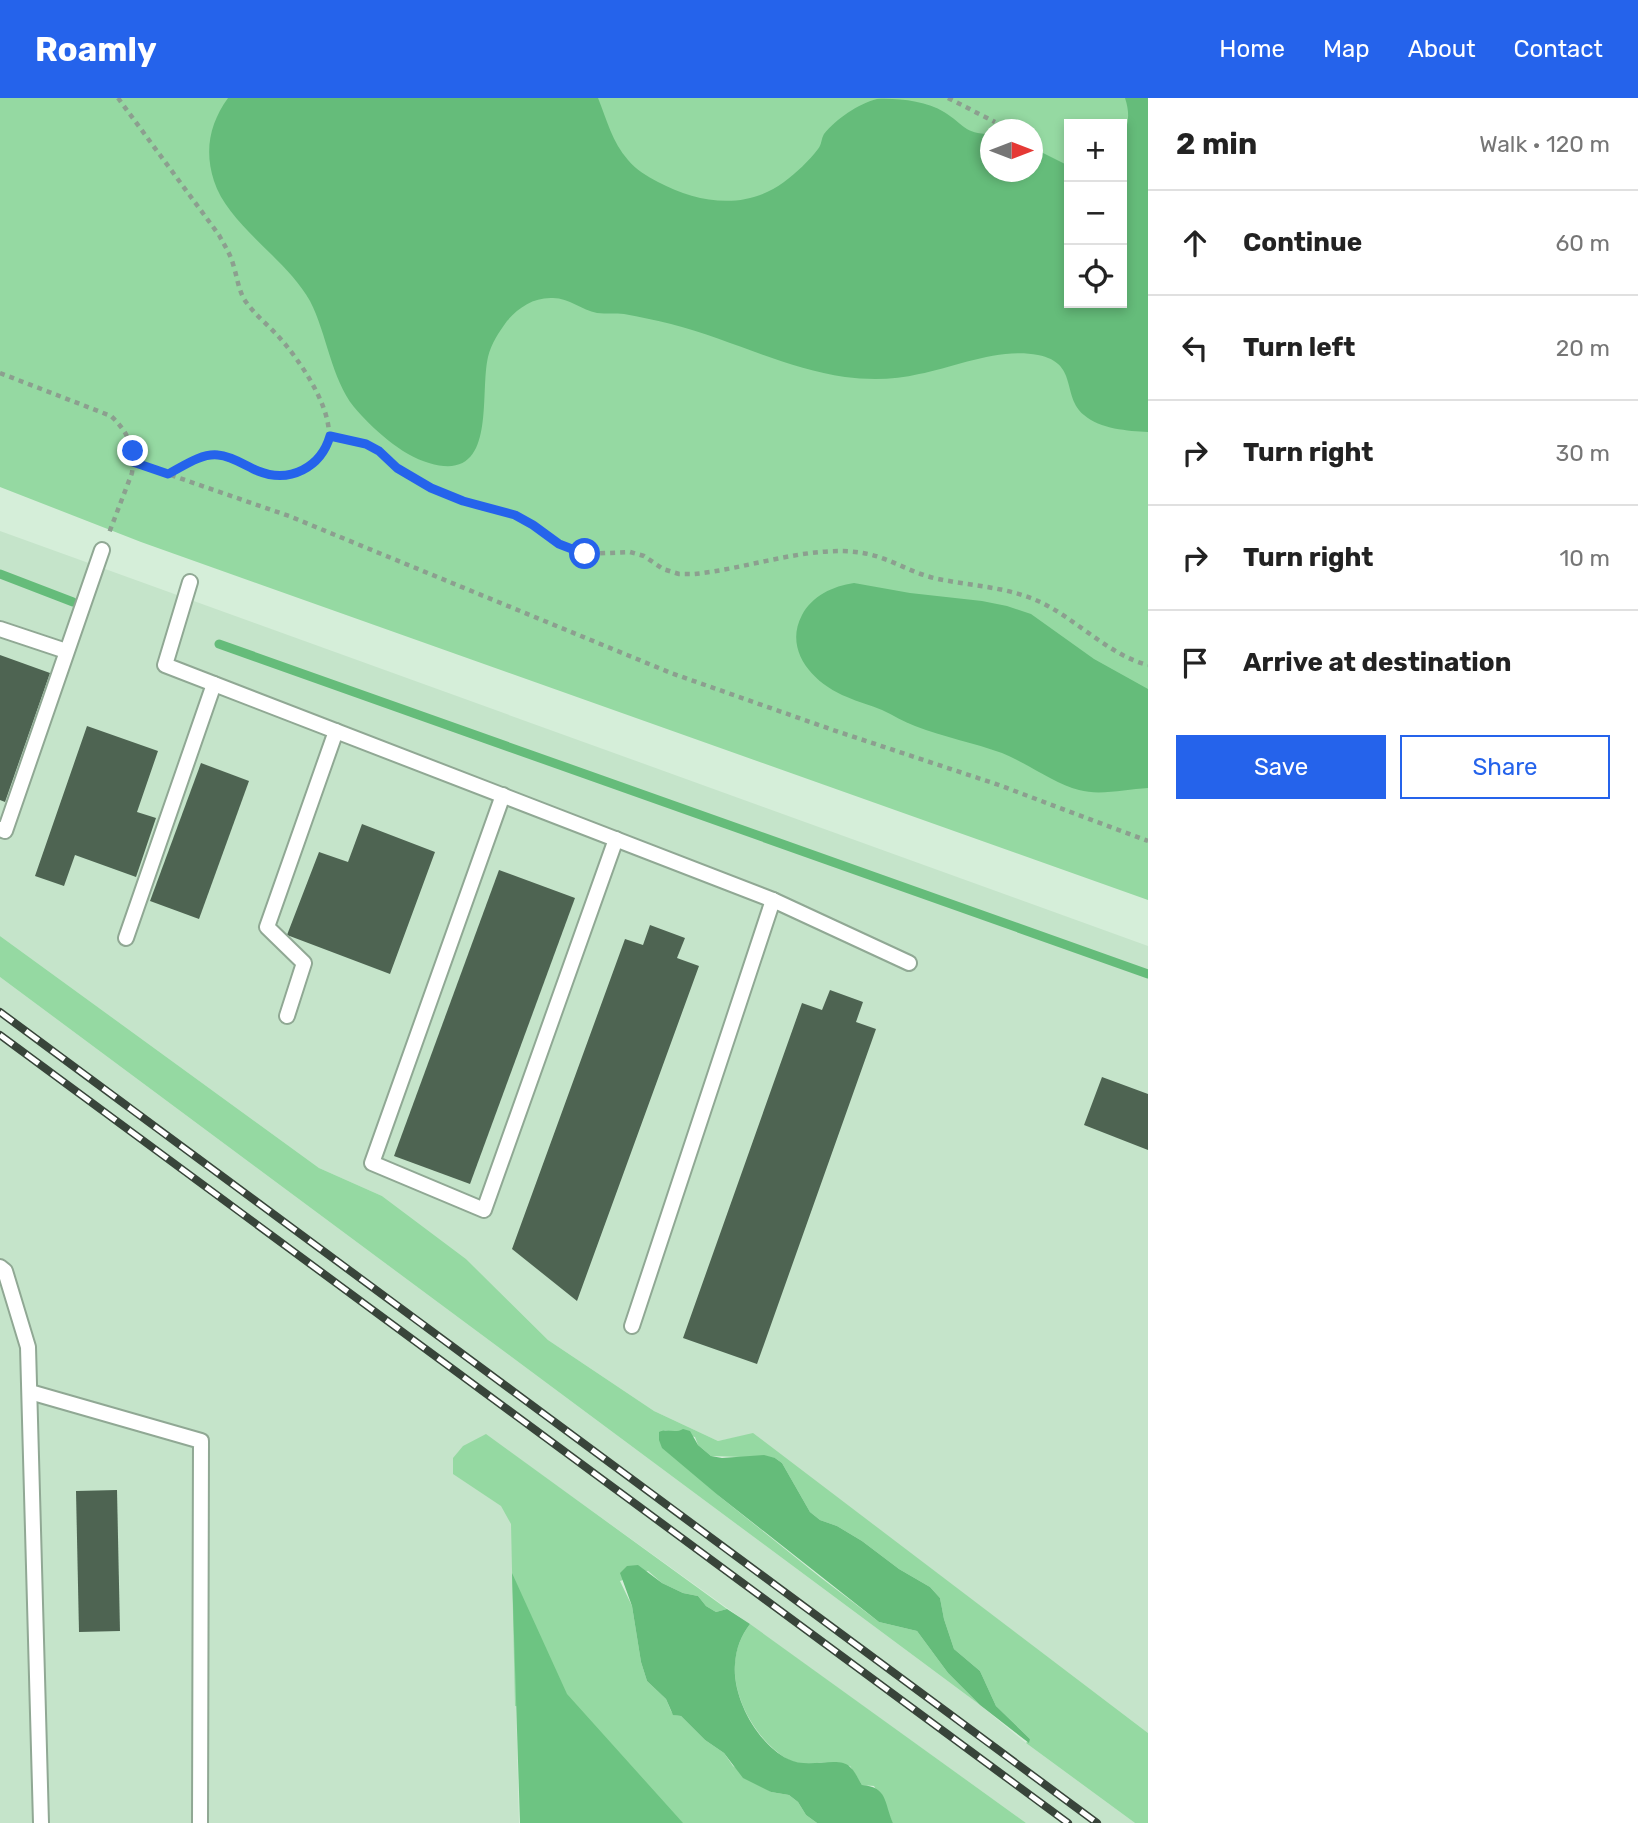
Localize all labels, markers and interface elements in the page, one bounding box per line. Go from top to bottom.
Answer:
text: Roamly [35,30,157,69]
text: Home [1219,35,1285,63]
text: Map [1323,35,1370,63]
text: About [1408,35,1476,63]
text: Contact [1514,35,1603,63]
north arrow [980,119,1043,182]
map controls [1064,119,1127,308]
button: + [1064,119,1127,182]
text: 2 min [1176,126,1257,162]
text: Walk · 120 m [1479,130,1610,158]
button: − [1064,182,1127,245]
icon: ahead [1176,224,1214,262]
text: Continue [1243,227,1362,258]
text: 60 m [1555,229,1610,257]
button: locate [1064,245,1127,308]
icon: left [1176,329,1214,367]
text: Turn left [1243,332,1355,363]
text: 20 m [1556,334,1610,362]
icon: right [1176,434,1214,472]
route end [117,435,148,466]
text: Turn right [1243,437,1373,468]
text: 30 m [1555,439,1610,467]
route start [569,538,600,569]
icon: right [1176,539,1214,577]
text: Turn right [1243,542,1373,573]
text: 10 m [1559,544,1610,572]
icon: arrive [1176,644,1214,682]
text: Arrive at destination [1243,647,1511,678]
button: Save [1176,735,1386,799]
button: Share [1400,735,1610,799]

